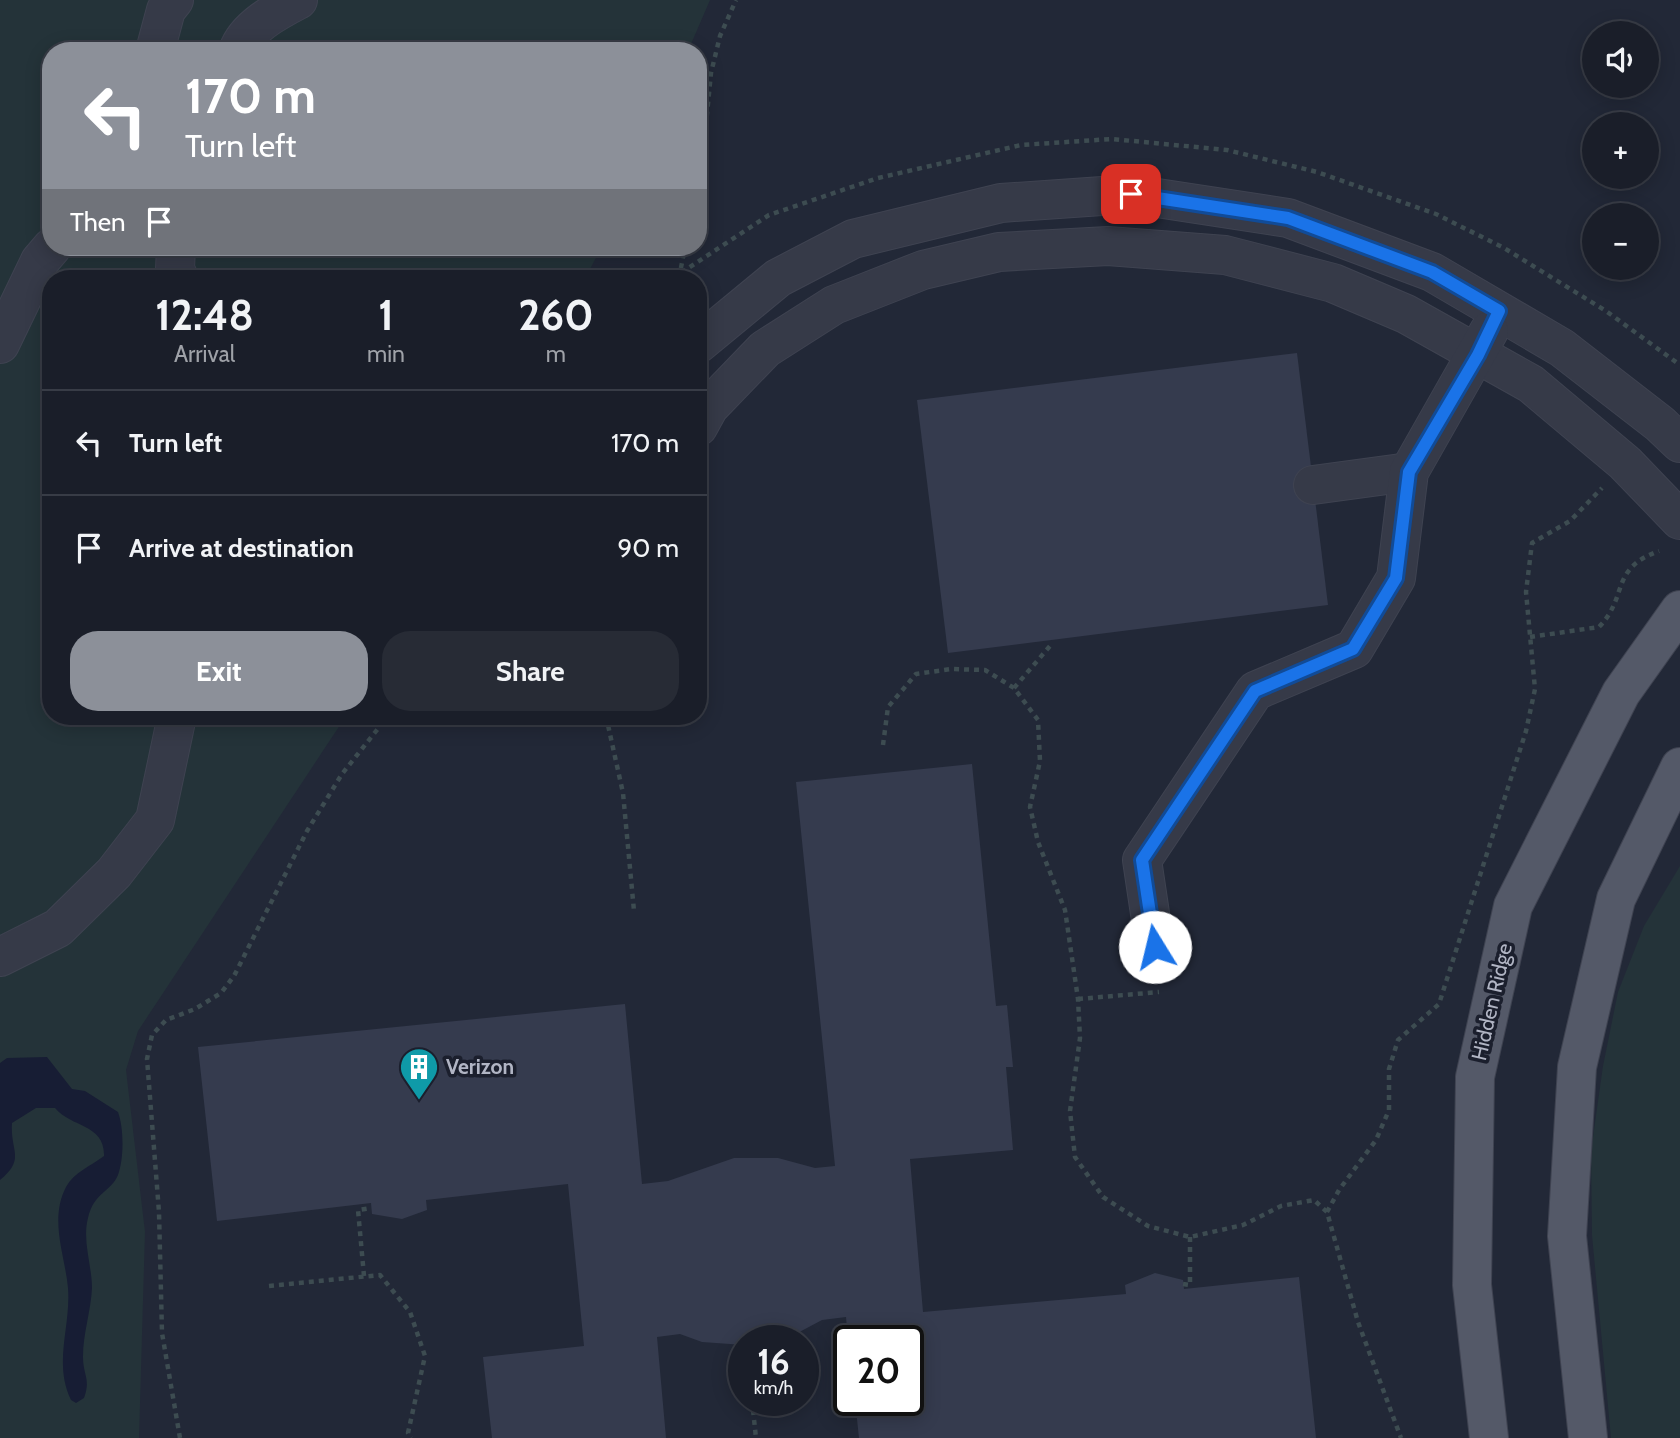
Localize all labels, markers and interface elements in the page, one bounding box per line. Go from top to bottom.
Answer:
map controls [1582,21,1659,280]
button: sound [1582,21,1659,98]
text: 170 m [185,66,316,125]
icon: left [70,70,161,161]
button: + [1582,112,1659,189]
text: Turn left [185,126,296,165]
pin [1101,164,1161,224]
icon: arrive [1112,175,1150,213]
icon: arrive [140,203,178,241]
button: − [1582,203,1659,280]
text: Then [70,206,126,238]
text: 12:48 [155,289,254,341]
text: 1 [378,289,394,341]
text: 260 [518,289,594,341]
text: Arrival [174,340,235,368]
text: min [367,340,405,368]
text: m [546,340,566,368]
icon: left [70,424,108,462]
text: Turn left [129,427,222,459]
text: 170 m [611,427,679,459]
icon: arrive [70,529,108,567]
text: Arrive at destination [129,532,354,564]
text: 90 m [617,532,679,564]
button: Exit [70,631,368,711]
button: Share [382,631,679,711]
position arrow [1118,910,1192,984]
street label: Hidden Ridge [1466,941,1517,1063]
building icon: Verizon [398,1046,440,1101]
place label: Verizon [446,1054,514,1079]
speed limit sign: 20 [833,1325,924,1416]
text: 16 [757,1340,790,1383]
text: km/h [754,1377,793,1399]

